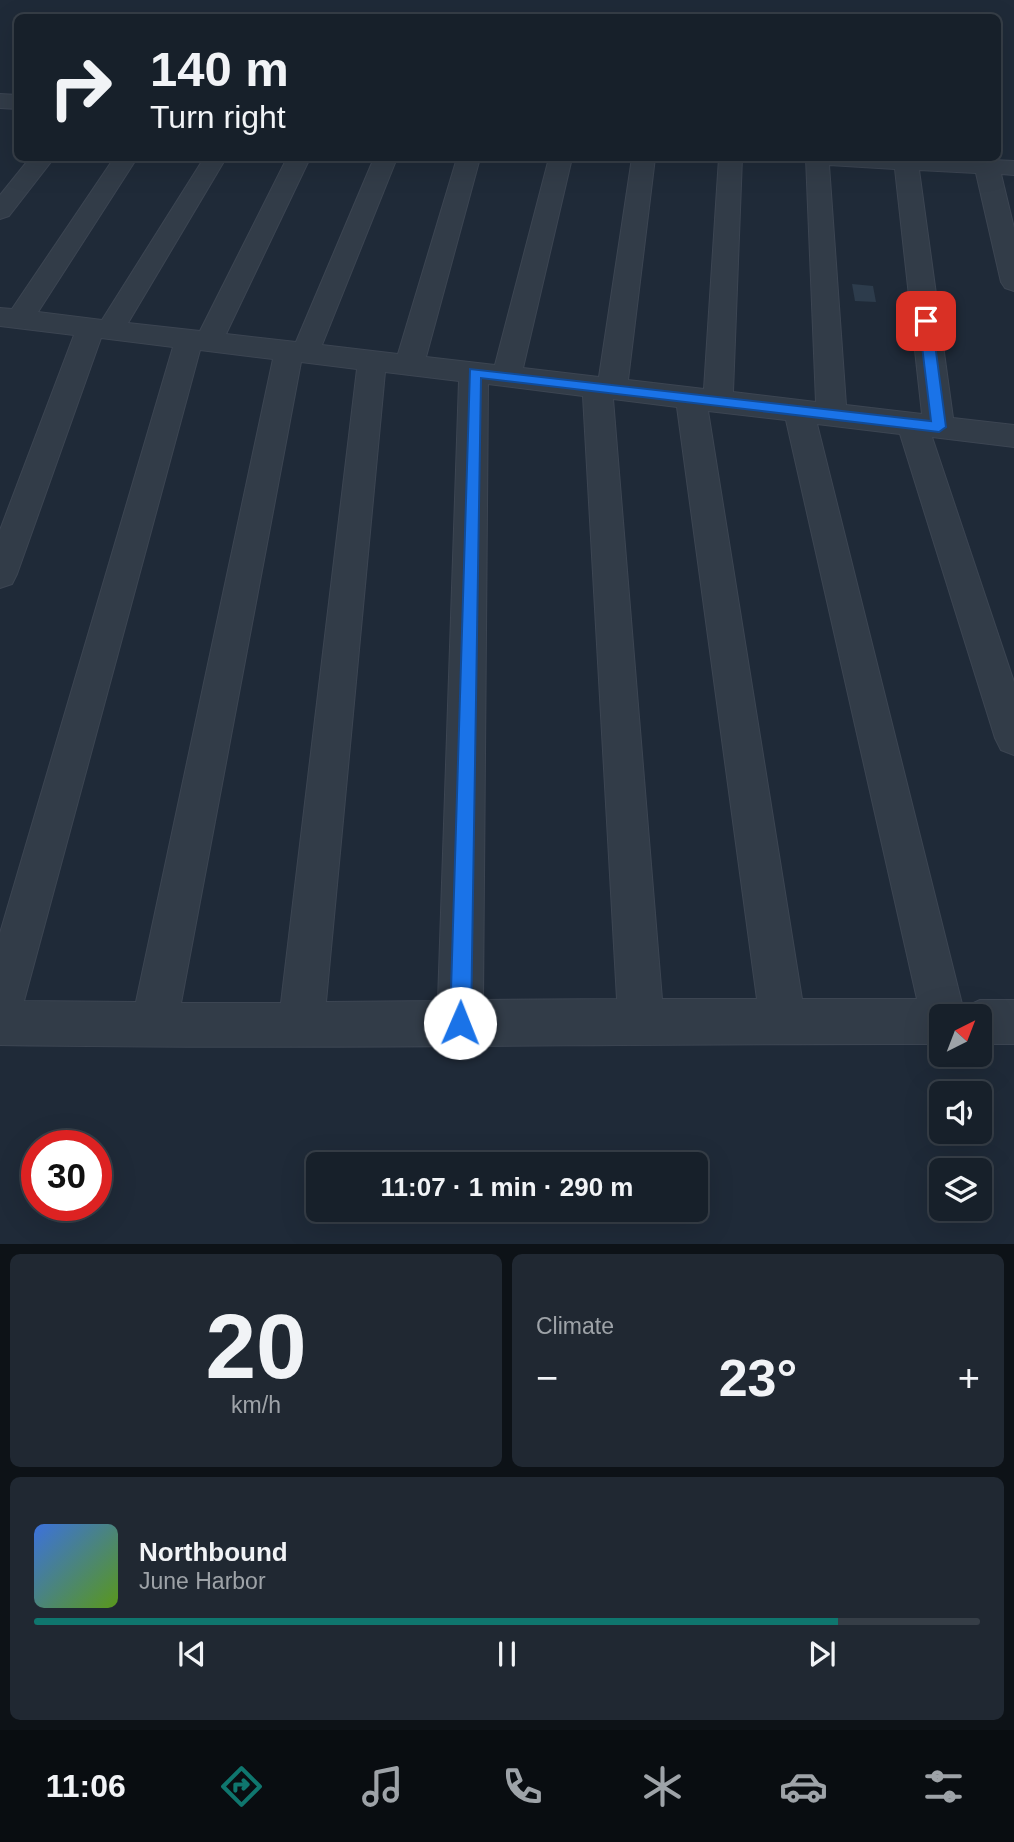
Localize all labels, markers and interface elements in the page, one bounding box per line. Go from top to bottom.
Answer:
icon: right [35,42,126,133]
text: 140 m [150,42,289,96]
text: Turn right [150,99,286,135]
pin [896,291,956,351]
icon: arrive [907,302,945,340]
position arrow [423,986,497,1060]
north arrow [929,1004,992,1068]
map controls [929,1004,992,1221]
button: sound [929,1081,992,1144]
speed limit sign: 30 [21,1130,112,1221]
button: layers [929,1158,992,1221]
text: 11:07 · 1 min · 290 m [381,1172,633,1202]
text: 20 [205,1296,307,1397]
text: Climate [536,1313,614,1339]
text: 23° [719,1349,797,1407]
text: − [536,1357,558,1399]
text: + [958,1357,980,1399]
text: km/h [231,1392,281,1418]
text: Northbound [139,1537,288,1567]
text: June Harbor [139,1568,266,1594]
icon: previous [173,1635,211,1673]
icon: pause [488,1635,526,1673]
icon: next [803,1635,841,1673]
icon: directions [217,1762,266,1811]
icon: music [358,1762,407,1811]
icon: phone [498,1762,547,1811]
icon: climate [638,1762,687,1811]
icon: car [779,1762,828,1811]
icon: filters [919,1762,968,1811]
text: 11:06 [46,1768,126,1804]

